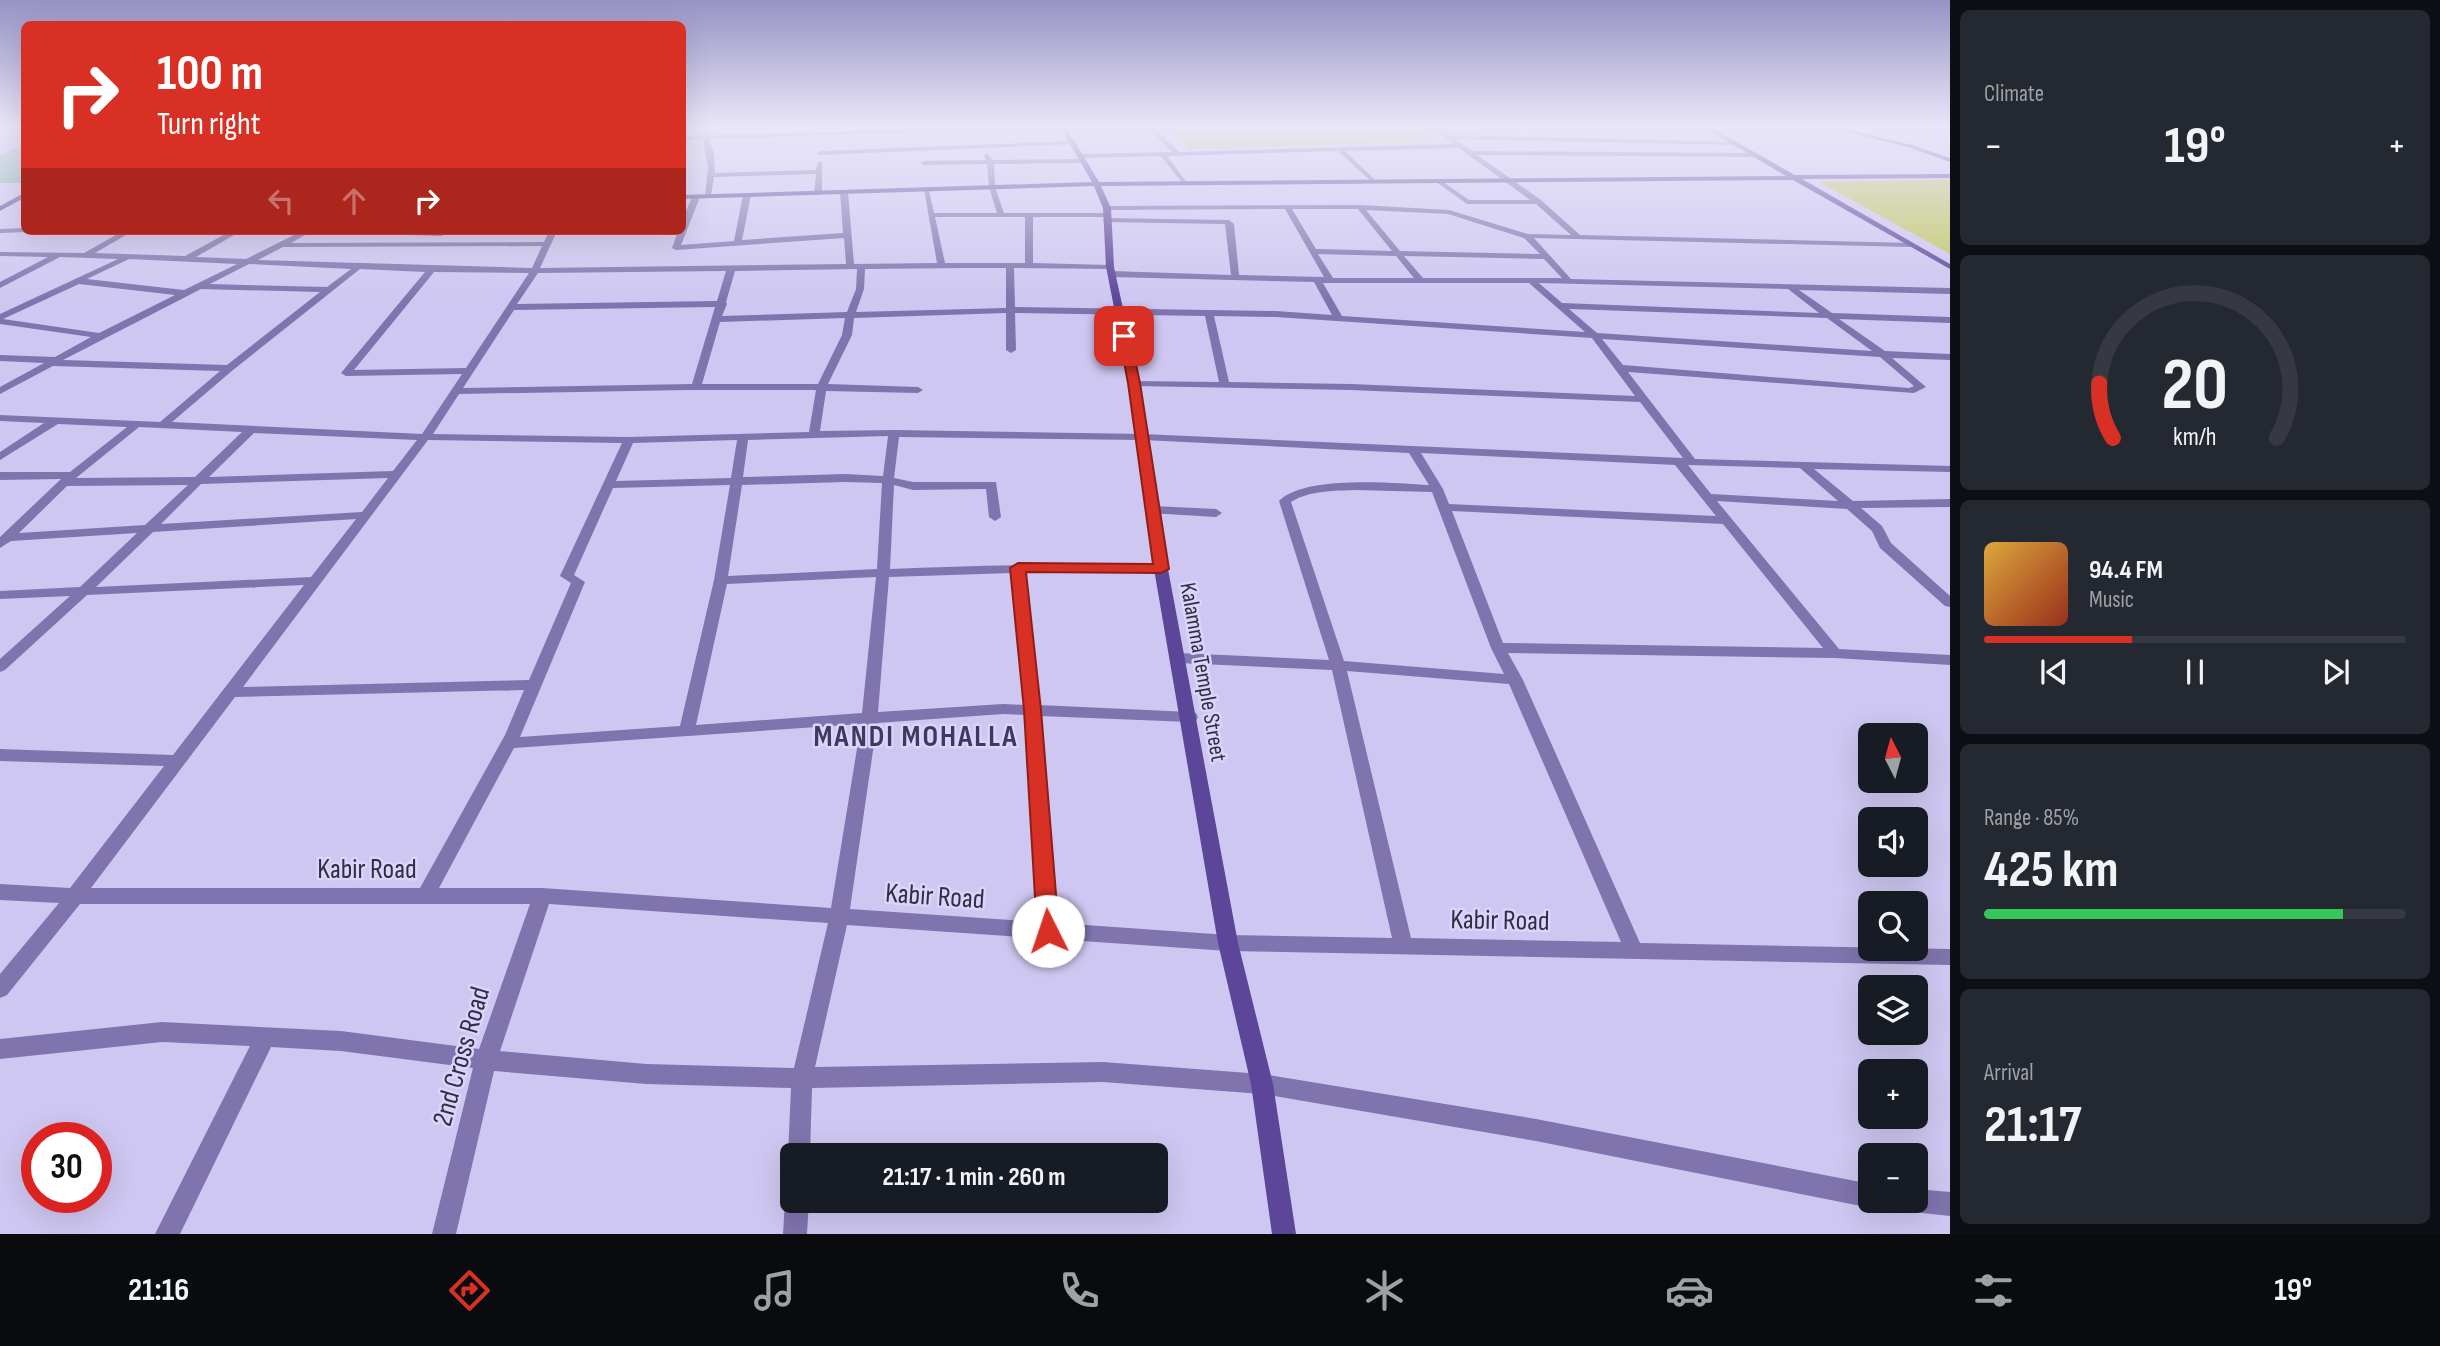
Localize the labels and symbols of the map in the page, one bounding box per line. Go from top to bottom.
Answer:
pin [1094,306,1154,366]
street label: Kalamma Temple Street [1173,580,1233,764]
district label: MANDI MOHALLA [813,719,1019,755]
north arrow [1858,723,1928,793]
street label: Kabir Road [317,853,417,886]
street label: Kabir Road [884,877,986,916]
position arrow [1011,894,1085,968]
street label: Kabir Road [1450,903,1550,938]
street label: 2nd Cross Road [426,983,497,1130]
speed limit sign: 30 [21,1122,112,1213]

